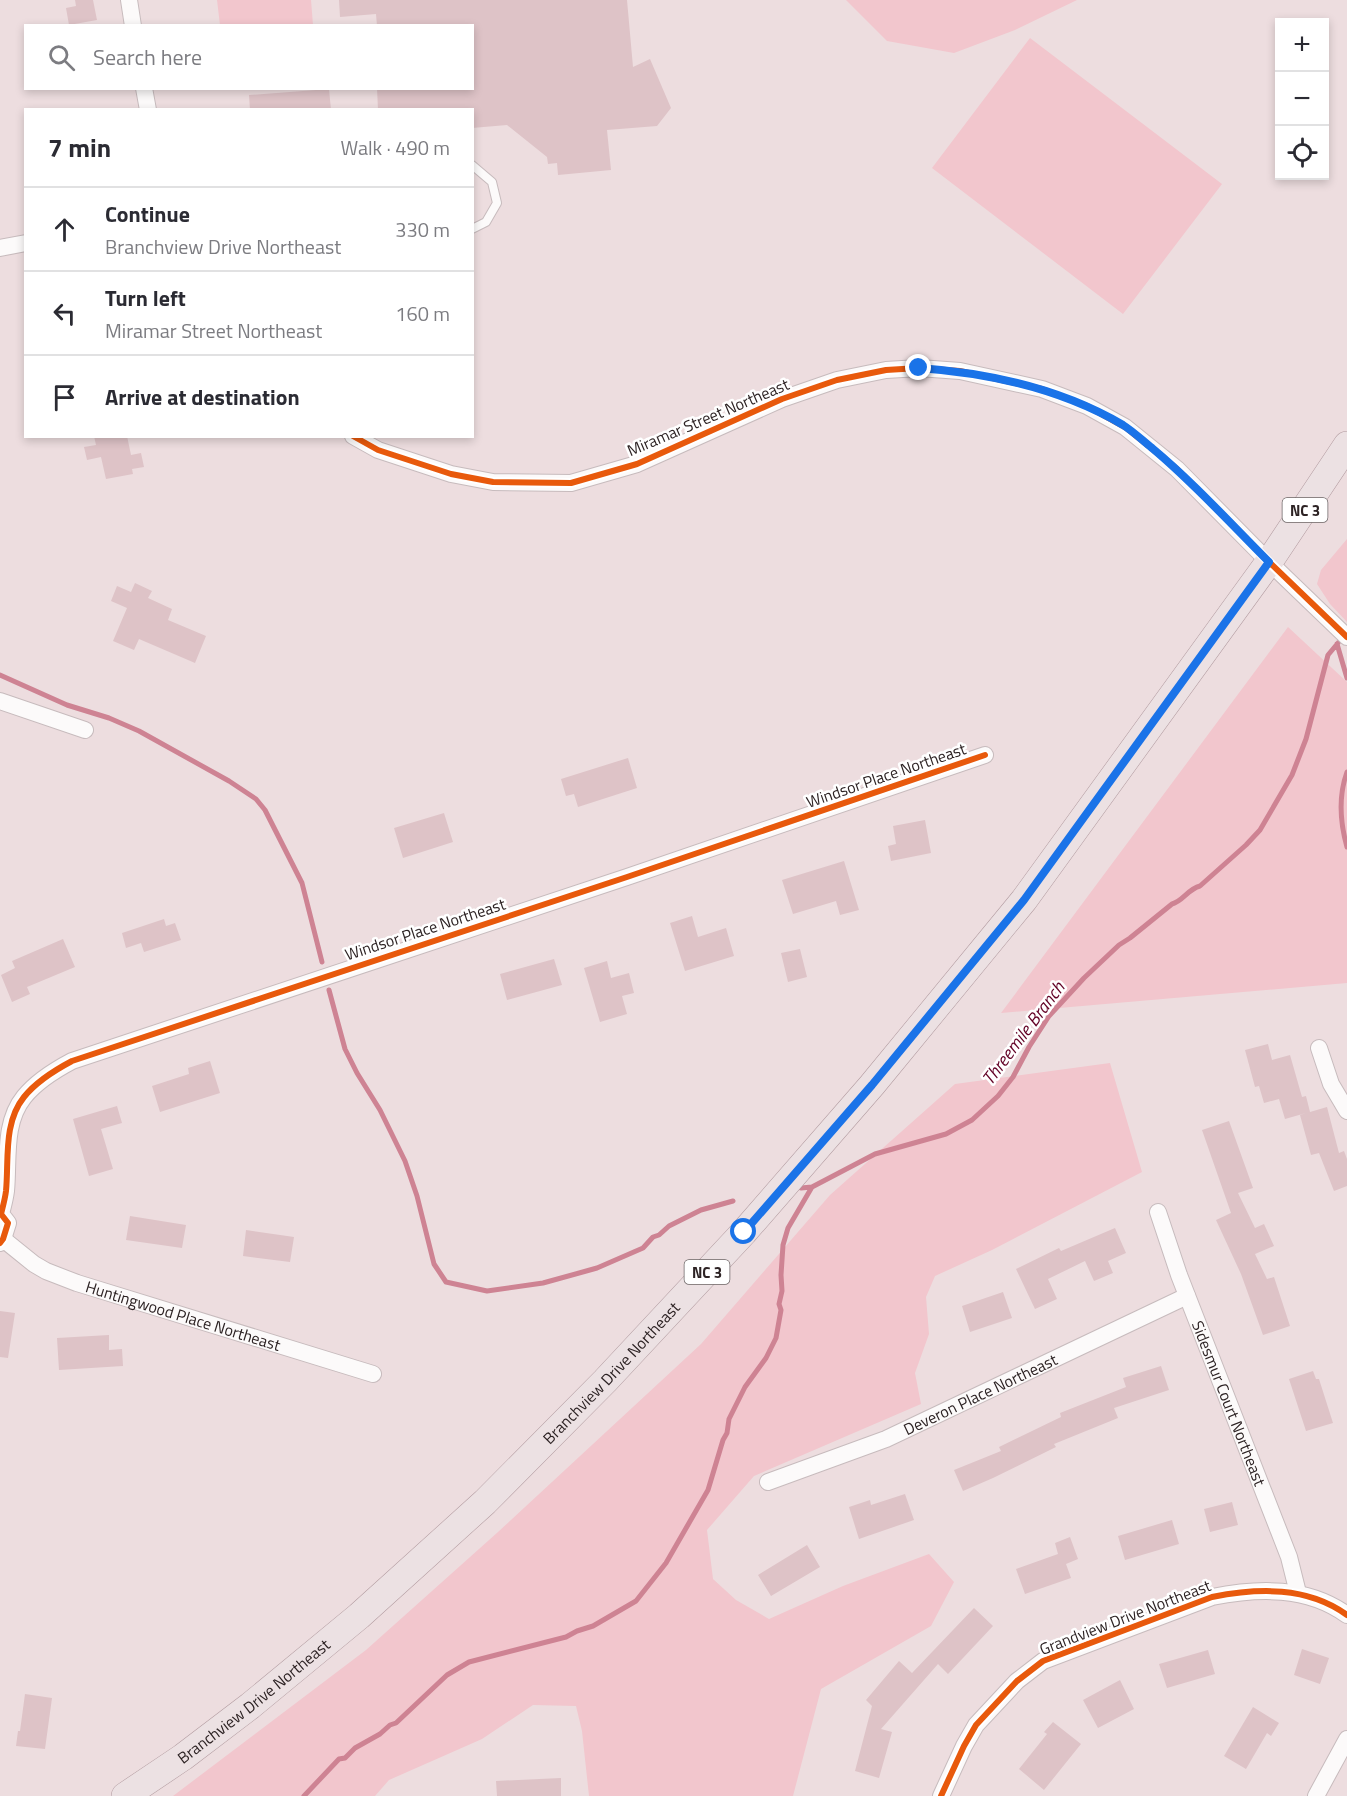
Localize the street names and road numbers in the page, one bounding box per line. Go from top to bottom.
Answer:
street label: Miramar Street Northeast [623,372,793,462]
road number: NC 3 [1282,498,1328,522]
street label: Windsor Place Northeast [803,736,969,814]
street label: Windsor Place Northeast [342,892,509,966]
road number: NC 3 [684,1260,730,1284]
street label: Huntingwood Place Northeast [83,1274,284,1357]
street label: Branchview Drive Northeast [537,1296,686,1449]
street label: Sidesmur Court Northeast [1186,1317,1272,1490]
street label: Deveron Place Northeast [899,1347,1062,1441]
street label: Grandview Drive Northeast [1036,1573,1215,1661]
street label: Branchview Drive Northeast [172,1633,335,1769]

